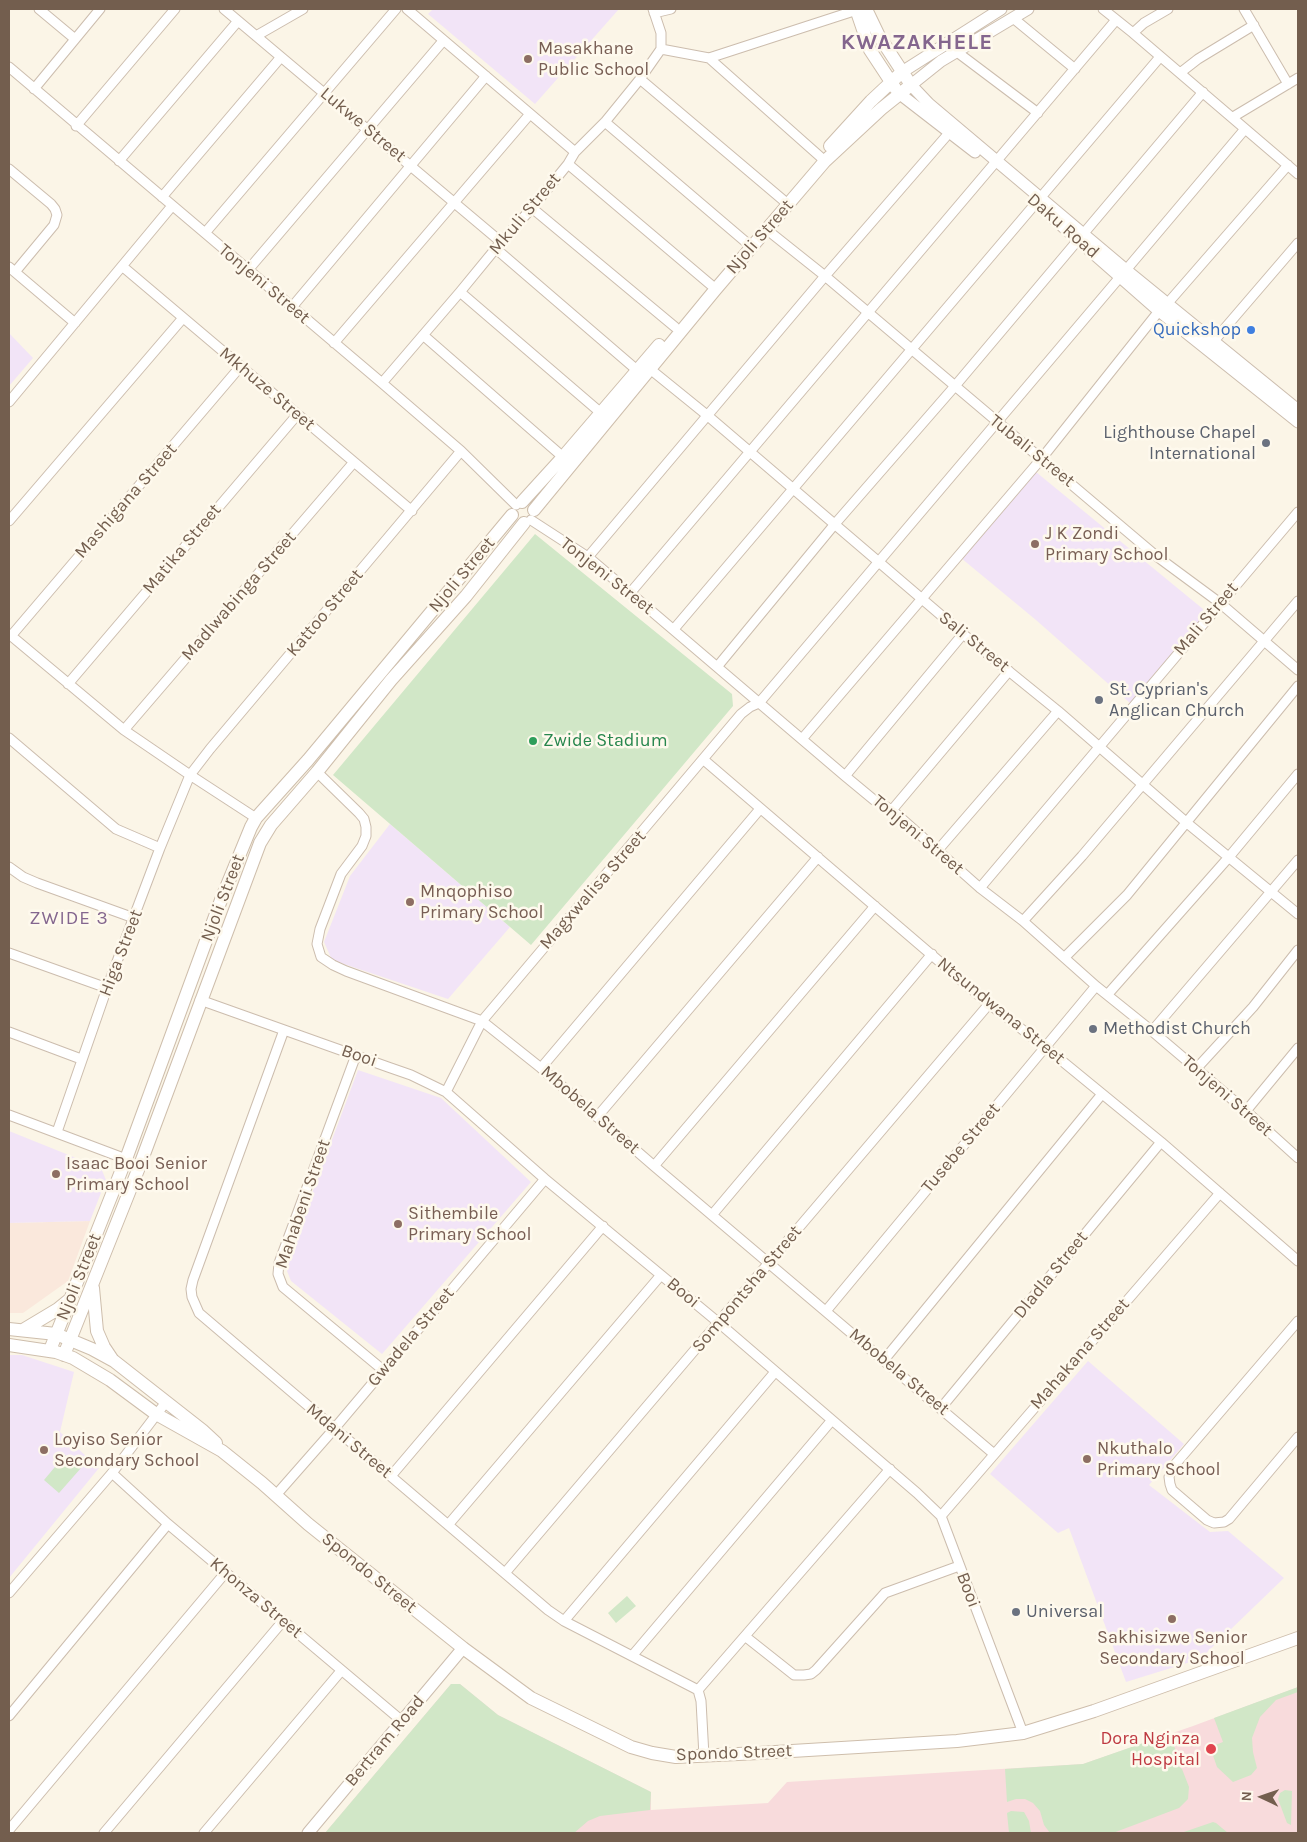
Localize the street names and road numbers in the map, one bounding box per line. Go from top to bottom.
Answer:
street label: Lukwe Street [316,83,410,167]
street label: Mkuli Street [484,169,566,259]
street label: Daku Road [1023,189,1103,263]
street label: Njoli Street [722,195,798,279]
street label: Tonjeni Street [214,239,314,329]
street label: Mkhuze Street [215,343,319,435]
street label: Tubali Street [985,410,1079,492]
street label: Mashigana Street [70,439,182,563]
street label: Matika Street [138,500,226,598]
street label: Madlwabinga Street [177,527,301,665]
street label: Njoli Street [424,533,500,617]
street label: Tonjeni Street [556,533,658,619]
street label: Kattoo Street [282,565,368,661]
street label: Mali Street [1169,578,1243,660]
street label: Sali Street [934,607,1014,677]
street label: Tonjeni Street [868,790,968,880]
street label: Magxwalisa Street [535,826,651,954]
street label: Njoli Street [196,851,250,945]
street label: Higa Street [95,907,147,999]
street label: Ntsundwana Street [933,953,1069,1069]
street label: Booi [338,1040,380,1072]
street label: Tonjeni Street [1177,1051,1277,1141]
street label: Mbobela Street [536,1061,644,1159]
street label: Tusebe Street [917,1099,1005,1197]
street label: Mahabeni Street [271,1136,335,1272]
street label: Sompontsha Street [687,1221,807,1357]
street label: Dladla Street [1009,1227,1093,1323]
street label: Njoli Street [52,1230,106,1324]
street label: Booi [662,1273,704,1313]
street label: Gwadela Street [363,1283,459,1391]
street label: Mahakana Street [1026,1294,1134,1414]
street label: Mbobela Street [844,1324,954,1420]
street label: Mdani Street [302,1399,396,1483]
street label: Spondo Street [317,1528,421,1618]
street label: Khonza Street [205,1553,307,1643]
street label: Booi [951,1569,985,1611]
street label: Bertram Road [341,1691,429,1791]
street label: Spondo Street [676,1740,792,1766]

